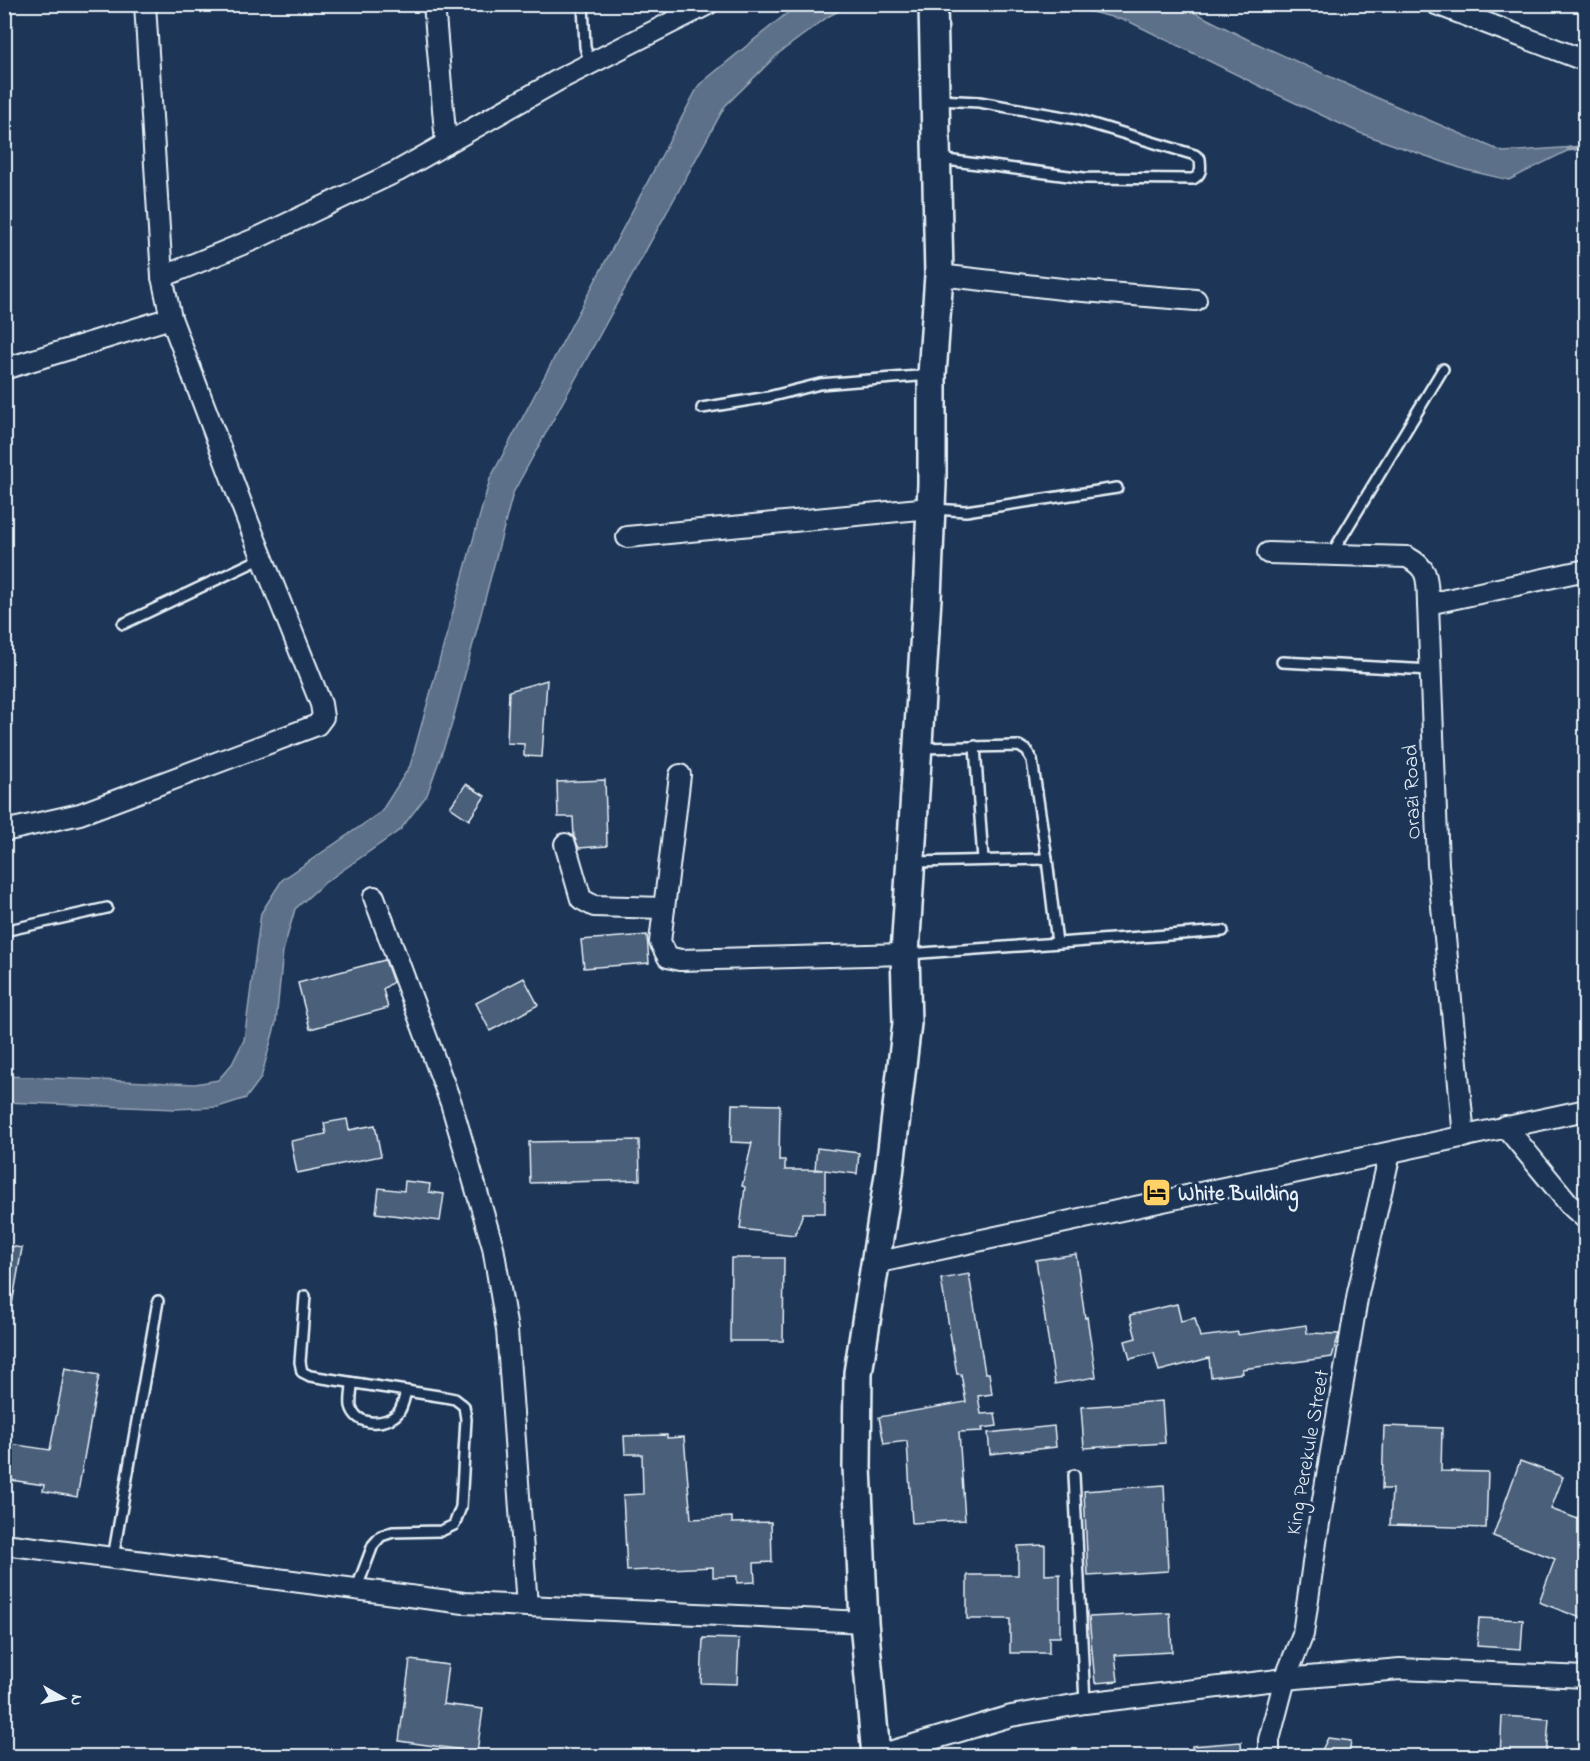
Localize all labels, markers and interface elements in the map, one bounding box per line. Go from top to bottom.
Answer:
street label: Orazi Road [1396,744,1430,840]
hotel icon: White Building [1141,1177,1173,1209]
place label: White Building [1178,1180,1299,1212]
street label: King Perekule Street [1280,1367,1340,1538]
north arrow [33,1668,93,1728]
text: N [63,1693,89,1707]

